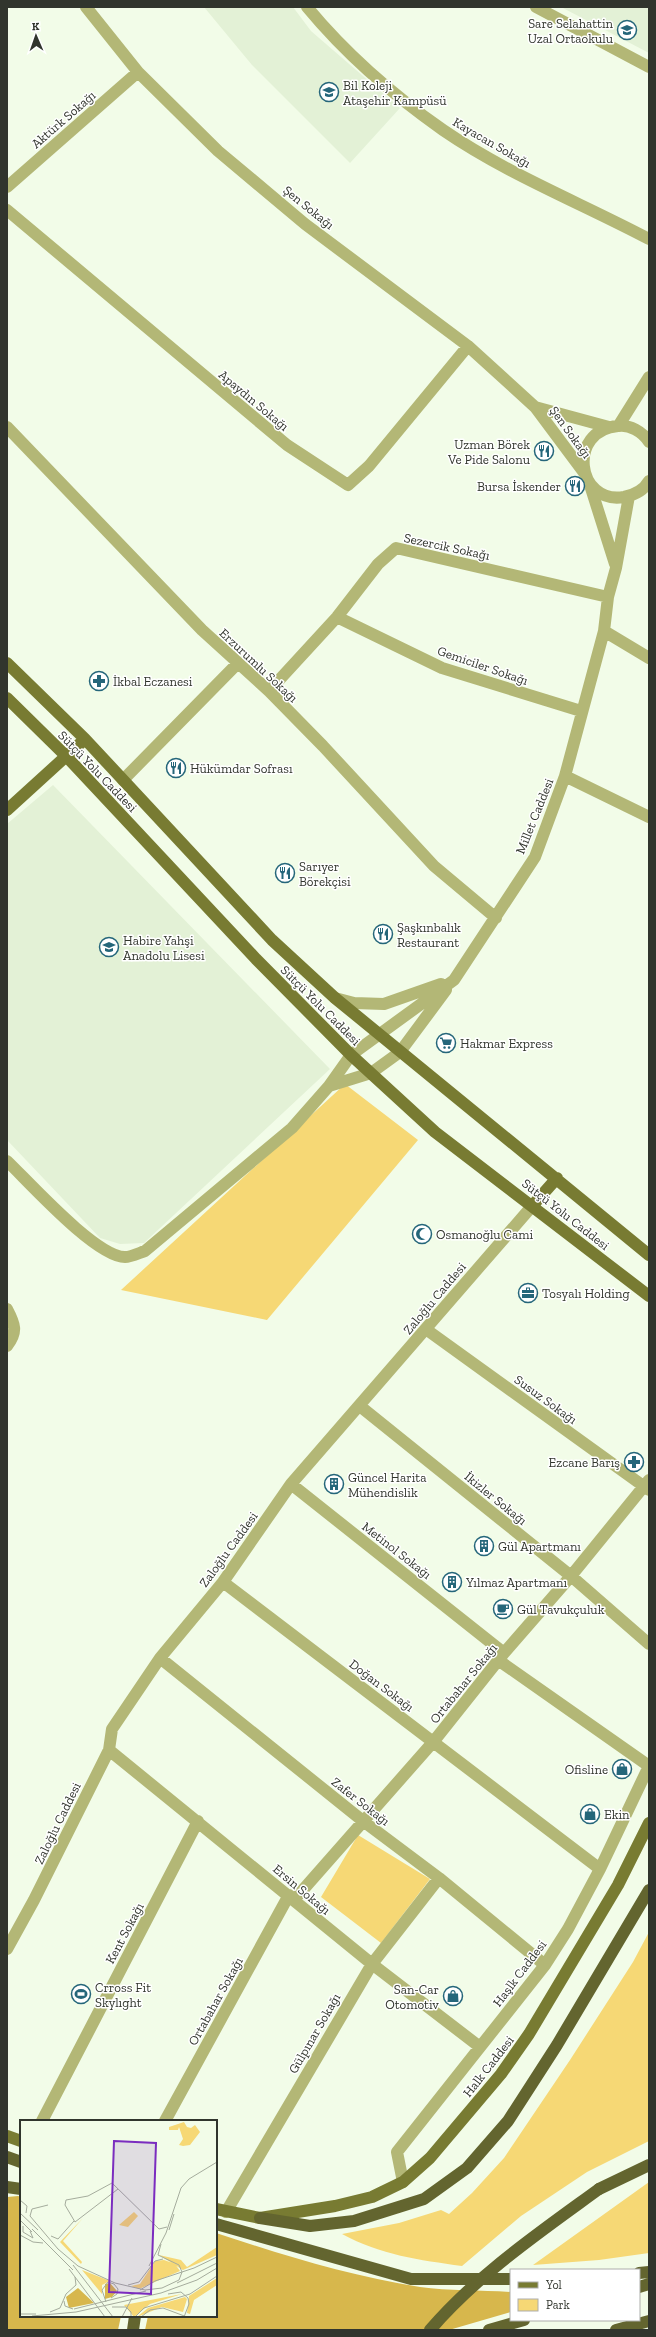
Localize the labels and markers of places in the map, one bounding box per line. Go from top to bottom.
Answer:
place label: Sare Selahattin Uzal Ortaokulu [528,16,614,46]
school or university icon: Sare Selahattin Uzal Ortaokulu [616,19,638,41]
place label: Bil Koleji Ataşehir Kampüsü [343,78,447,108]
school or university icon: Bil Koleji Ataşehir Kampüsü [318,81,340,103]
place label: Uzman Börek Ve Pide Salonu [447,437,531,467]
restaurant icon: Uzman Börek Ve Pide Salonu [533,440,555,462]
restaurant icon: Bursa İskender [564,475,586,497]
place label: Bursa İskender [477,479,561,494]
pharmacy icon: İkbal Eczanesi [88,670,110,692]
place label: İkbal Eczanesi [113,674,193,689]
restaurant icon: Hükümdar Sofrası [165,757,187,779]
place label: Hükümdar Sofrası [190,761,293,776]
place label: Sarıyer Börekçisi [299,859,351,889]
restaurant icon: Sarıyer Börekçisi [274,862,296,884]
place label: Şaşkınbalık Restaurant [397,920,461,950]
restaurant icon: Şaşkınbalık Restaurant [372,923,394,945]
place label: Habire Yahşi Anadolu Lisesi [123,933,205,963]
school or university icon: Habire Yahşi Anadolu Lisesi [98,936,120,958]
supermarket icon: Hakmar Express [435,1032,457,1054]
place label: Hakmar Express [460,1036,553,1051]
mosque icon: Osmanoğlu Cami [411,1223,433,1245]
place label: Osmanoğlu Cami [436,1227,534,1242]
office icon: Tosyalı Holding [517,1282,539,1304]
place label: Tosyalı Holding [542,1286,630,1301]
pharmacy icon: Ezcane Barış [623,1451,645,1473]
place label: Ezcane Barış [549,1455,620,1470]
place label: Güncel Harita Mühendislik [348,1470,427,1500]
building icon: Güncel Harita Mühendislik [323,1473,345,1495]
building icon: Gül Apartmanı [473,1535,495,1557]
place label: Gül Apartmanı [498,1539,581,1554]
building icon: Yılmaz Apartmanı [441,1571,463,1593]
place label: Yılmaz Apartmanı [465,1575,568,1590]
cafe icon: Gül Tavukçuluk [492,1598,514,1620]
place label: Gül Tavukçuluk [517,1602,605,1617]
shop icon: Ofisline [611,1758,633,1780]
place label: Ofisline [565,1762,608,1777]
shop icon: Ekin [579,1803,601,1825]
place label: Ekin [604,1807,630,1822]
place label: Crross Fit Skylıght [95,1980,151,2010]
place label: San-Car Otomotiv [385,1982,439,2012]
sports icon: Crross Fit Skylıght [70,1983,92,2005]
shop icon: San-Car Otomotiv [442,1985,464,2007]

